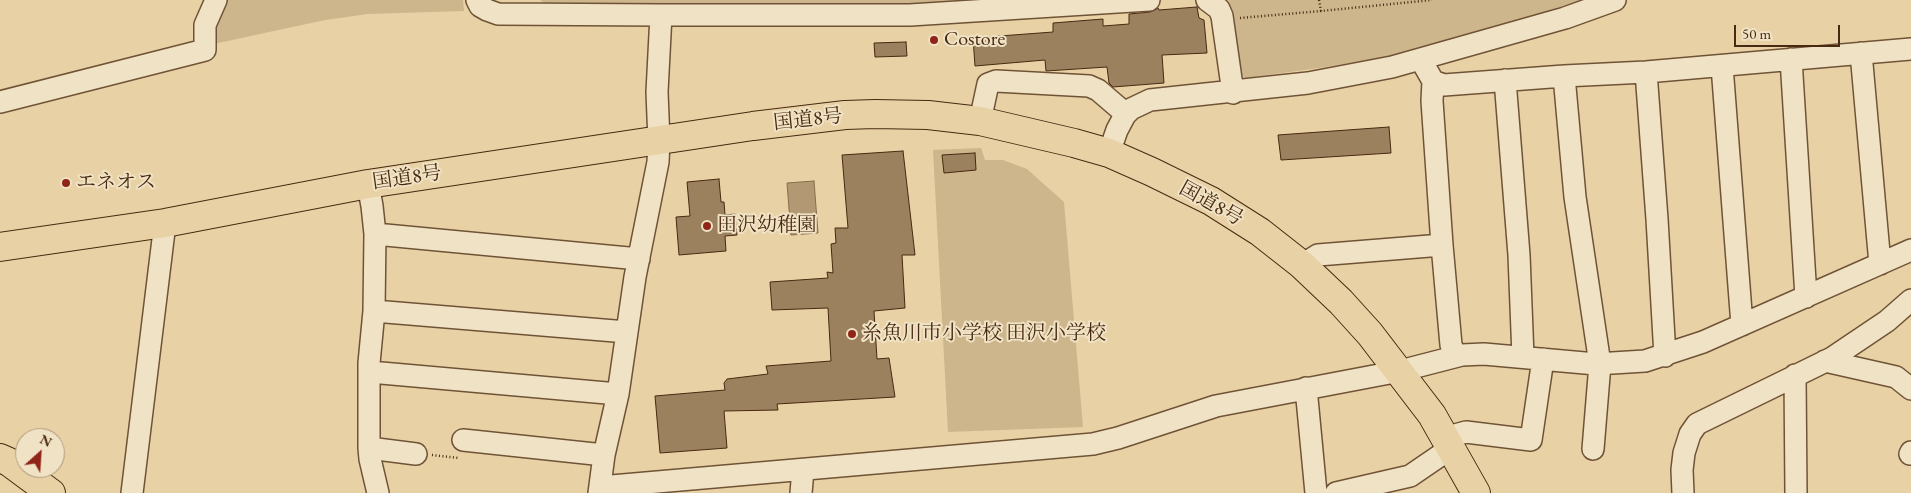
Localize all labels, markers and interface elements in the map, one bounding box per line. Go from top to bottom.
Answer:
scale bar [1736,15,1842,47]
text: 50 m [1742,24,1771,43]
place label: Costore [944,28,1005,52]
marker: Costore [928,34,940,46]
street label: 国道8号 [772,104,844,136]
street label: 国道8号 [371,161,443,195]
place label: エネオス [76,171,156,195]
marker: エネオス [60,177,72,189]
street label: 国道8号 [1175,177,1247,231]
place label: 田沢幼稚園 [717,214,817,238]
marker: 田沢幼稚園 [701,220,713,232]
place label: 糸魚川市小学校 田沢小学校 [862,322,1106,346]
marker: 糸魚川市小学校 田沢小学校 [846,328,858,340]
north arrow [15,428,65,478]
text: N [37,430,55,451]

